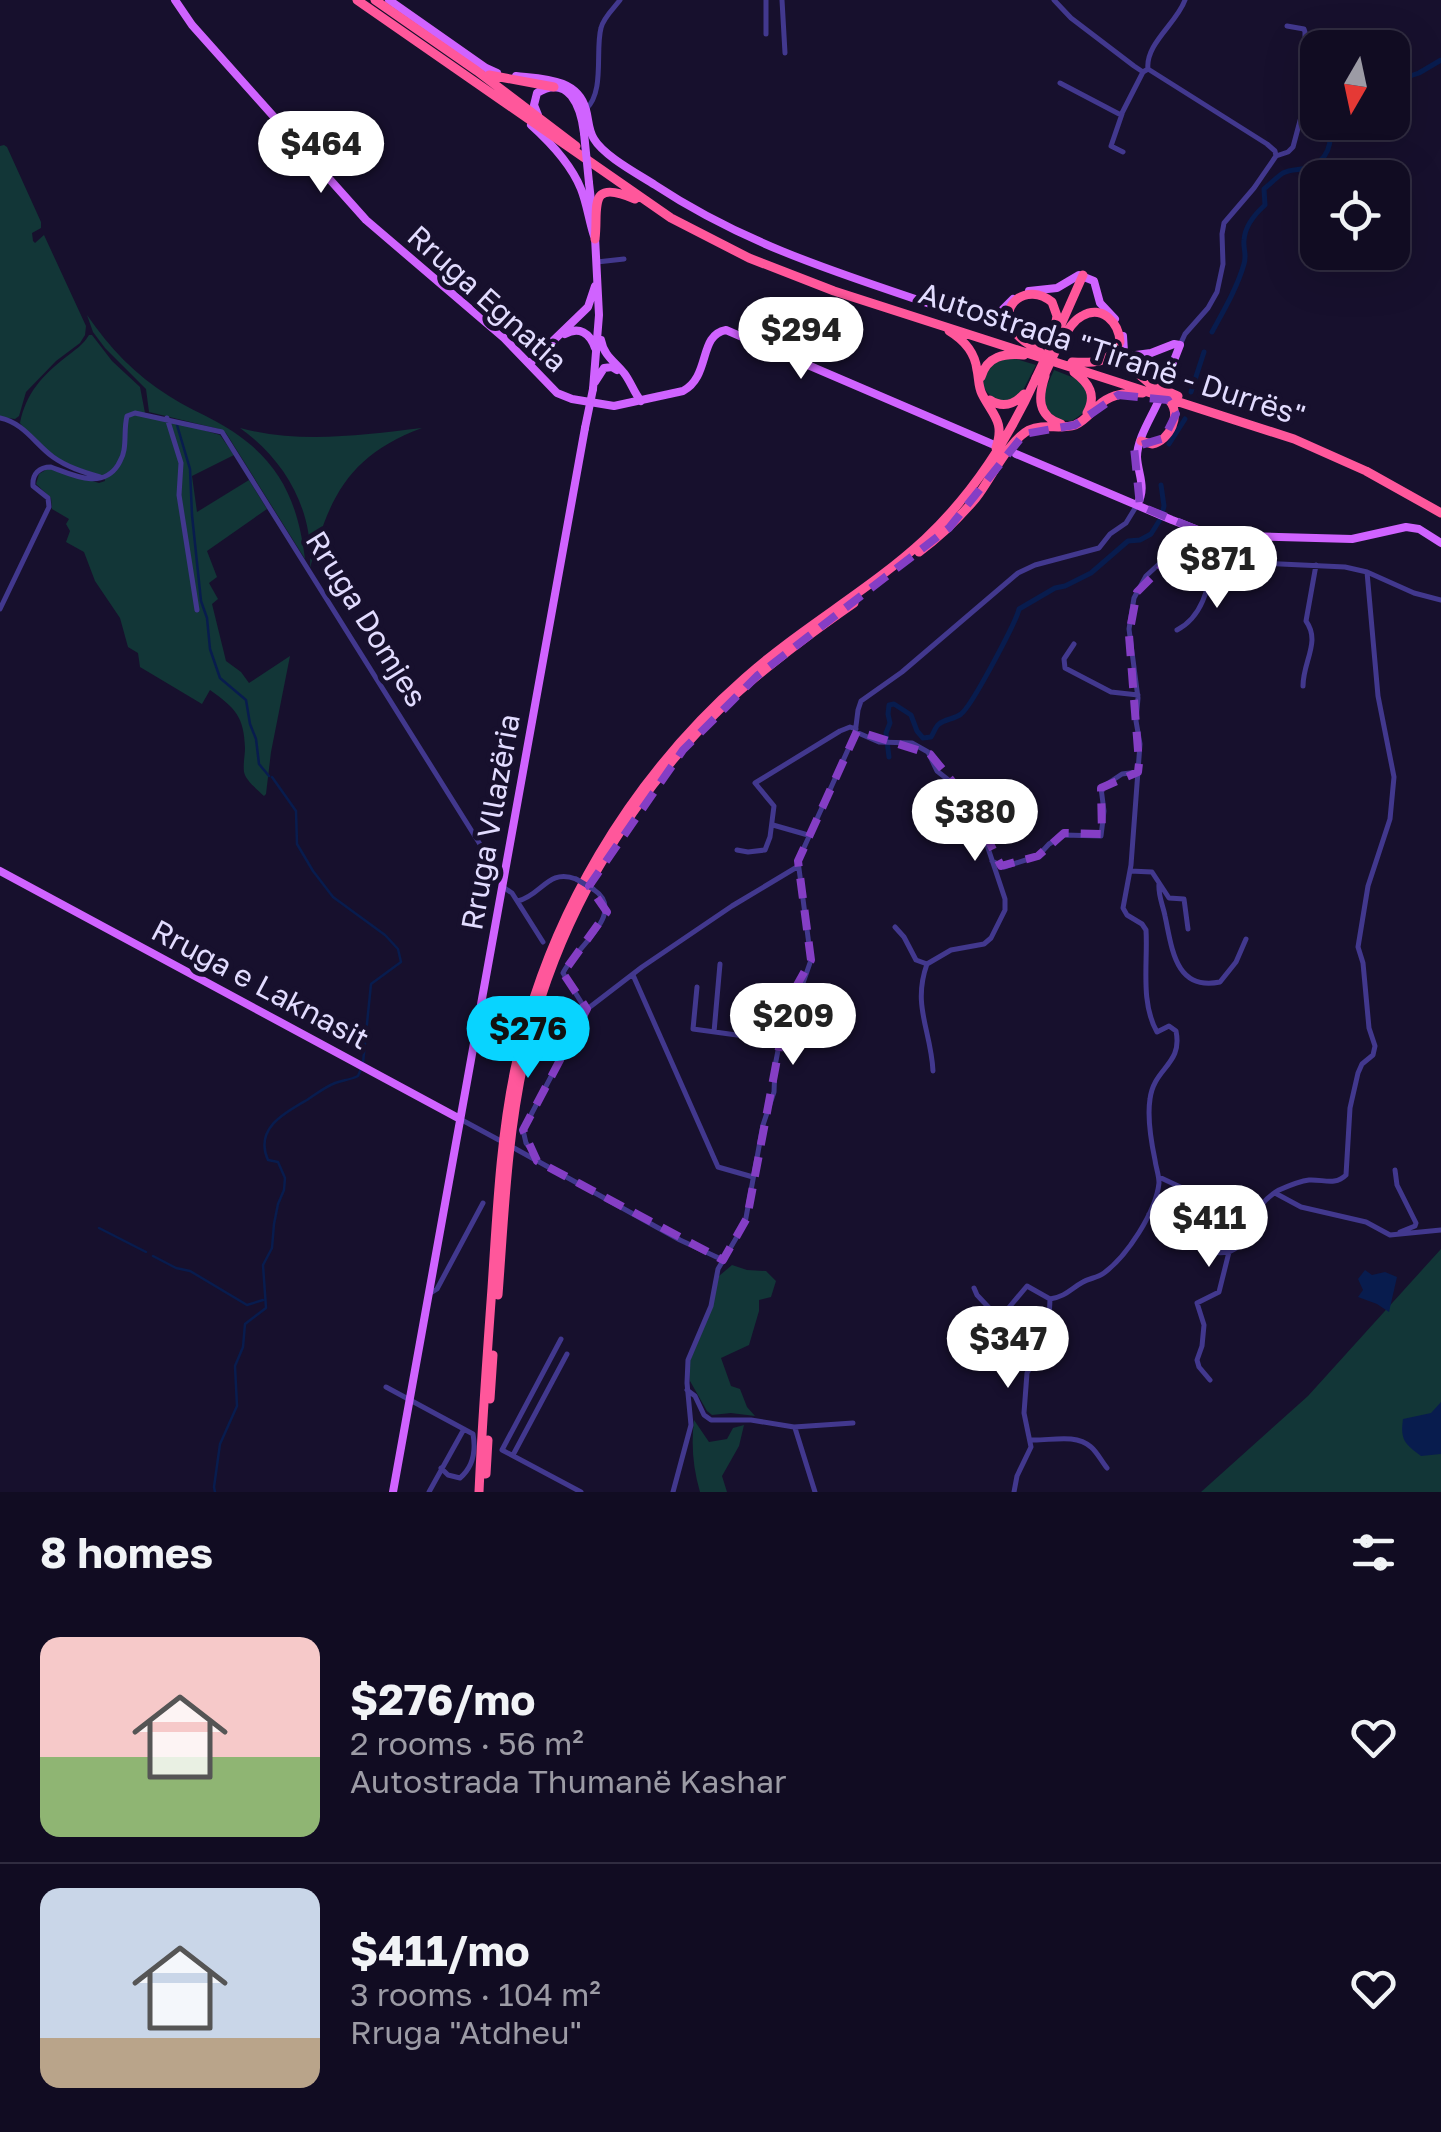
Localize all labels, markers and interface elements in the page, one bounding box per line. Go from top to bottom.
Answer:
north arrow [1300,30,1410,140]
map controls [1300,30,1410,270]
pin: $464 [262,111,380,196]
text: $464 [280,124,362,162]
button: locate [1300,160,1410,270]
street label: Rruga Egnatia [401,217,575,379]
street label: Autostrada "Tiranë - Durrës" [915,275,1310,434]
pin: $294 [742,297,860,382]
text: $294 [760,310,842,348]
street label: Rruga Domjes [299,524,435,713]
pin: $871 [1158,526,1276,611]
text: $871 [1179,539,1255,577]
street label: Rruga Vllazëria [453,711,527,933]
pin: $380 [916,779,1034,864]
text: $380 [934,792,1016,830]
street label: Rruga e Laknasit [146,912,375,1057]
pin: $209 [734,983,852,1068]
pin: $276 [469,996,587,1081]
text: $209 [752,996,834,1034]
text: $276 [489,1009,567,1047]
pin: $411 [1150,1185,1268,1270]
text: $411 [1172,1198,1246,1236]
pin: $347 [949,1306,1067,1391]
text: $347 [969,1319,1047,1357]
icon: filters [1346,1525,1401,1580]
text: 8 homes [40,1527,213,1577]
text: $276/mo [350,1674,535,1724]
icon: home [120,1677,240,1797]
icon: heart [1346,1710,1401,1765]
text: 2 rooms · 56 m² [350,1724,584,1762]
text: Autostrada Thumanë Kashar [350,1762,786,1800]
text: $411/mo [350,1925,530,1975]
icon: home [120,1928,240,2048]
icon: heart [1346,1961,1401,2016]
text: 3 rooms · 104 m² [350,1975,601,2013]
text: Rruga "Atdheu" [350,2013,582,2051]

